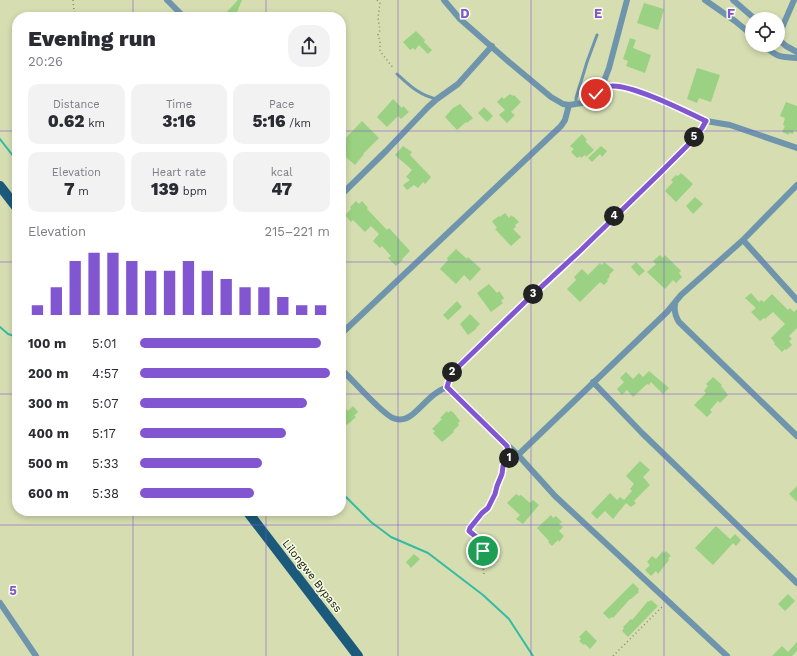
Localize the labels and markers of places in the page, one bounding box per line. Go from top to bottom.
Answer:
pin [579,77,613,111]
pin: 5 [684,127,704,147]
pin: 4 [604,206,624,226]
pin: 3 [523,284,543,304]
pin: 2 [442,362,462,382]
pin: 1 [499,448,519,468]
pin [466,534,500,568]

